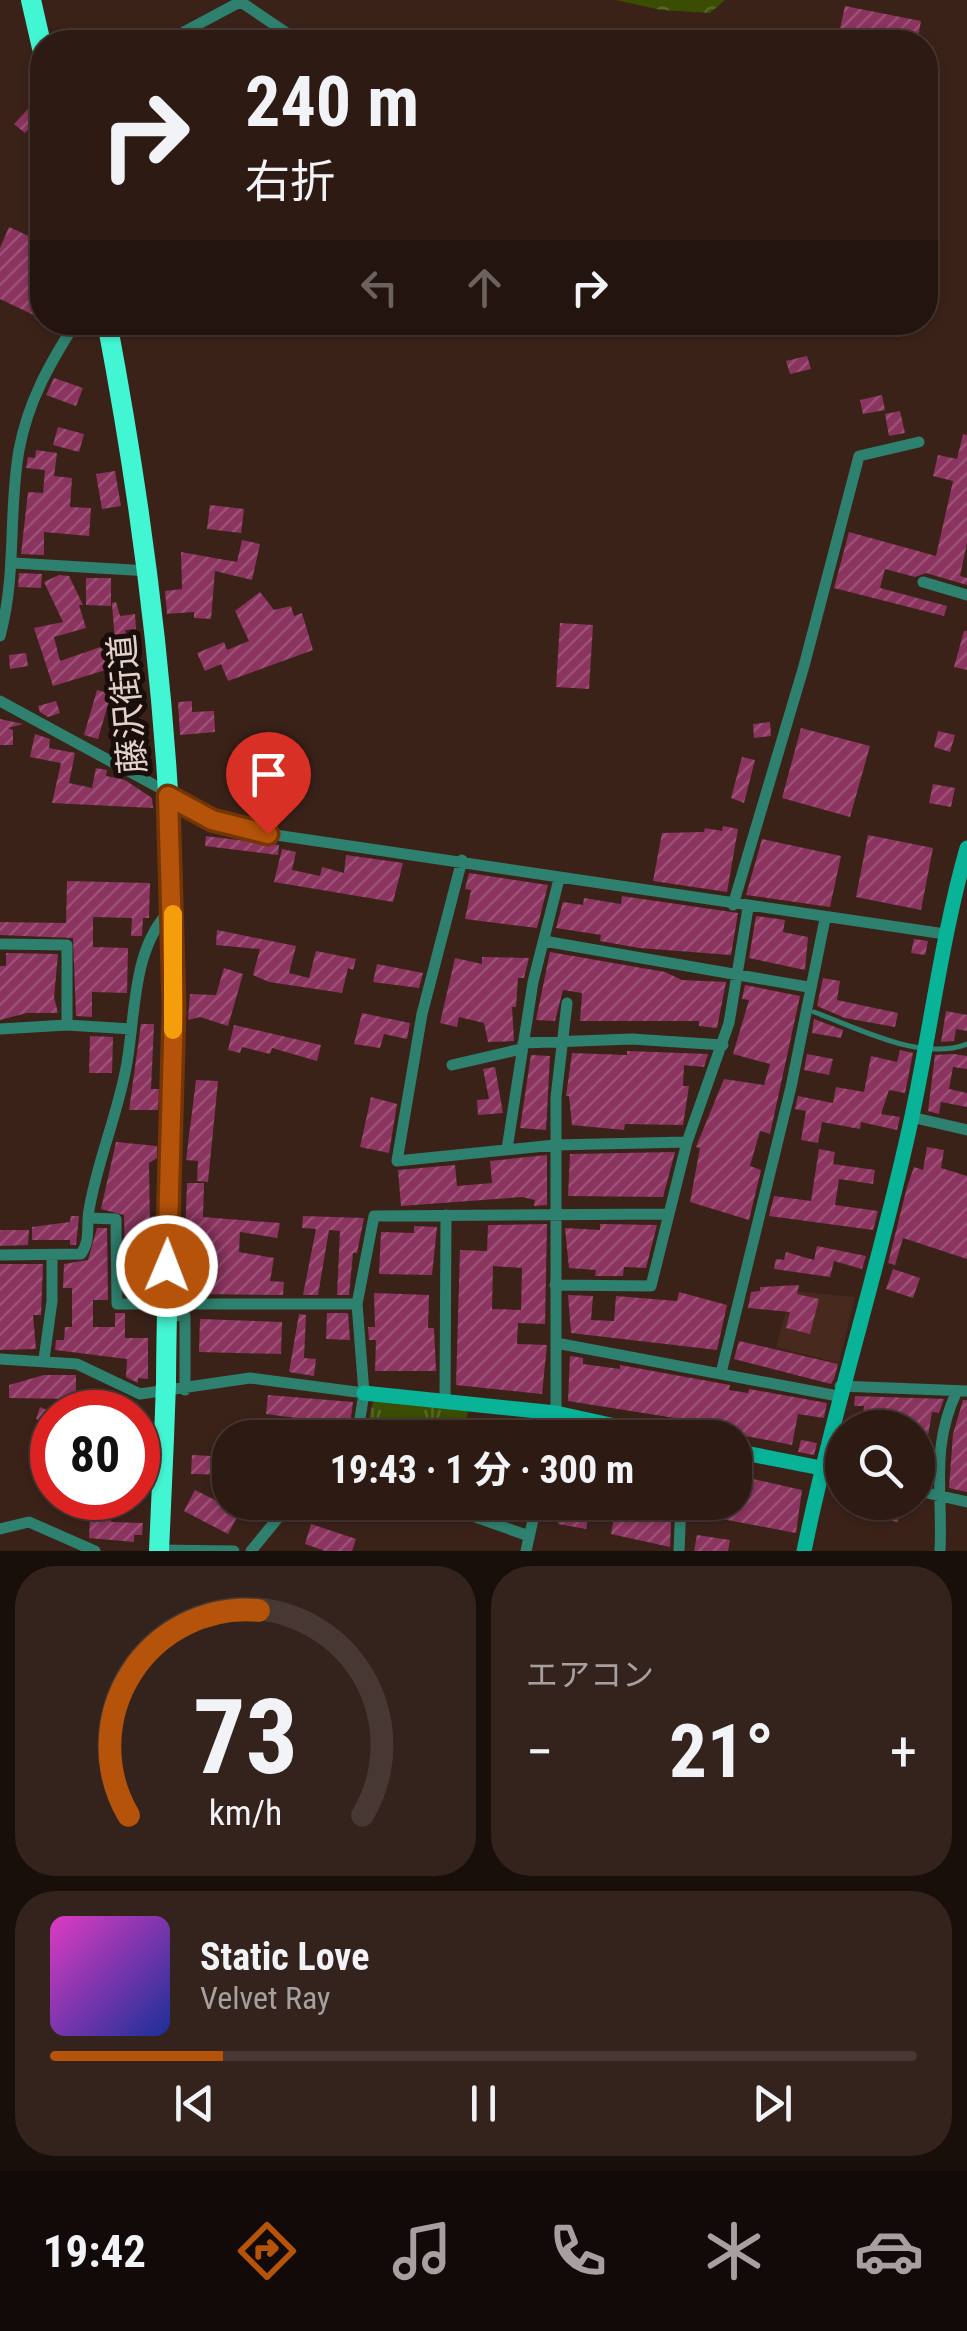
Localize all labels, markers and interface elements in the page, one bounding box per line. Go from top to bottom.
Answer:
text: 240 m [245,61,419,143]
icon: right [80,70,210,200]
text: 右折 [245,155,335,208]
icon: left [352,260,407,315]
icon: ahead [457,260,512,315]
icon: right [562,260,617,315]
street label: 藤沢街道 [101,632,155,776]
pin [226,732,311,835]
icon: arrive [241,747,296,802]
position arrow [115,1214,219,1318]
speed limit sign: 80 [30,1390,160,1520]
map controls [825,1410,935,1520]
button: search [825,1410,935,1520]
text: 19:43 · 1 分 · 300 m [330,1448,634,1492]
text: エアコン [526,1656,654,1694]
text: 73 [193,1677,298,1798]
text: 21° [669,1707,774,1795]
text: − [526,1720,554,1784]
text: + [890,1720,917,1784]
text: km/h [209,1792,282,1834]
text: Static Love [200,1935,369,1979]
text: Velvet Ray [200,1979,330,2017]
icon: previous [167,2076,222,2131]
icon: pause [456,2076,511,2131]
icon: next [745,2076,800,2131]
icon: directions [232,2216,302,2286]
icon: music [387,2216,457,2286]
icon: phone [543,2216,613,2286]
icon: climate [699,2216,769,2286]
icon: car [854,2216,924,2286]
text: 19:42 [43,2225,146,2278]

